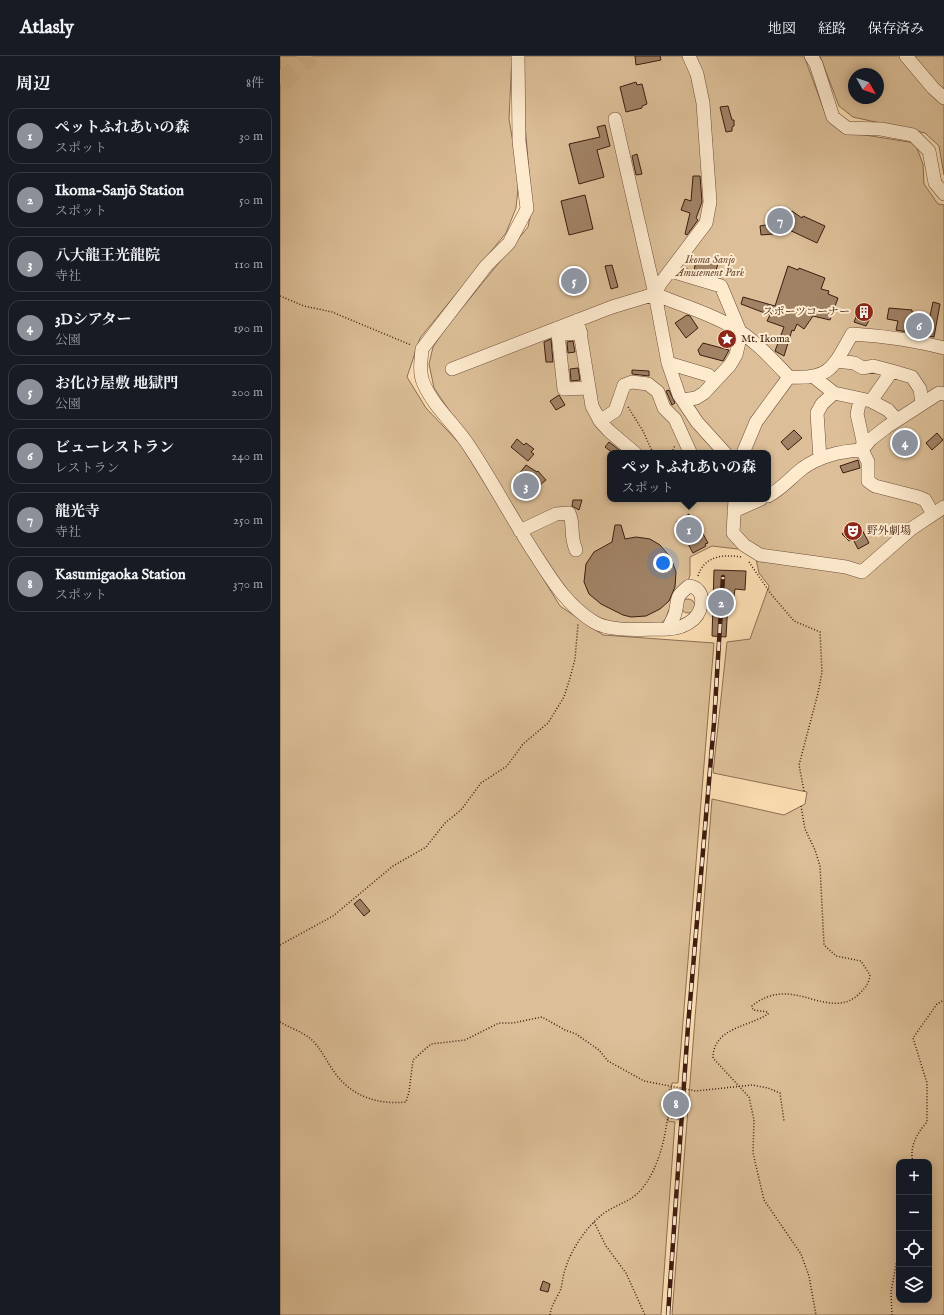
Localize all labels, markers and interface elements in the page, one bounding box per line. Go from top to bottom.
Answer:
text: Atlasly [20,16,74,40]
text: 地図 [768,20,796,38]
text: 経路 [818,20,846,38]
text: 保存済み [868,20,924,38]
north arrow [848,68,884,104]
text: 周辺 [16,74,50,95]
text: 8件 [246,75,264,92]
text: ペットふれあいの森 [55,118,189,137]
text: 1 [28,128,32,145]
text: 30 m [239,128,263,145]
text: スポット [55,140,107,157]
text: Ikoma-Sanjō Station [55,181,184,200]
text: 2 [27,192,33,209]
text: 50 m [239,192,263,209]
text: スポット [55,203,107,220]
pin: 7 [767,206,793,236]
text: 八大龍王光龍院 [55,246,160,265]
park label: Ikoma Sanjo Amusement Park [675,253,745,280]
text: 3 [28,256,32,273]
text: 110 m [234,256,263,273]
pin: 5 [561,266,587,296]
text: 寺社 [55,268,81,285]
building icon: スポーツコーナー [853,301,875,323]
place label: スポーツコーナー [763,305,850,319]
text: 3Dシアター [55,310,132,329]
pin: 6 [906,311,932,341]
text: 4 [27,320,33,337]
text: 190 m [233,320,263,337]
place icon: Mt. Ikoma [716,328,738,350]
text: 公園 [55,332,81,349]
place label: Mt. Ikoma [741,332,790,346]
text: お化け屋敷 地獄門 [55,374,178,393]
text: 5 [28,384,32,401]
text: 200 m [231,384,263,401]
text: 公園 [55,396,81,413]
pin: 4 [892,428,918,458]
text: ビューレストラン [55,438,174,457]
text: 6 [27,448,33,465]
text: 240 m [231,448,263,465]
popup [607,450,771,502]
text: ペットふれあいの森 [622,458,756,477]
text: レストラン [55,460,120,477]
pin: 3 [513,471,539,501]
text: スポット [622,480,674,497]
text: 龍光寺 [55,502,100,521]
text: 7 [27,512,33,529]
text: 250 m [233,512,263,529]
pin: 1 [676,515,702,545]
theatre icon: 野外劇場 [842,520,864,542]
text: 寺社 [55,524,81,541]
place label: 野外劇場 [867,524,911,538]
your location [653,553,673,573]
text: Kasumigaoka Station [55,565,186,584]
text: 8 [27,576,33,593]
text: 370 m [233,576,263,593]
text: スポット [55,587,107,604]
pin: 2 [708,588,734,618]
pin: 8 [663,1089,689,1119]
map controls [896,1159,932,1303]
button: + [896,1159,932,1195]
button: − [896,1195,932,1231]
button: locate [896,1231,932,1267]
button: layers [896,1267,932,1303]

